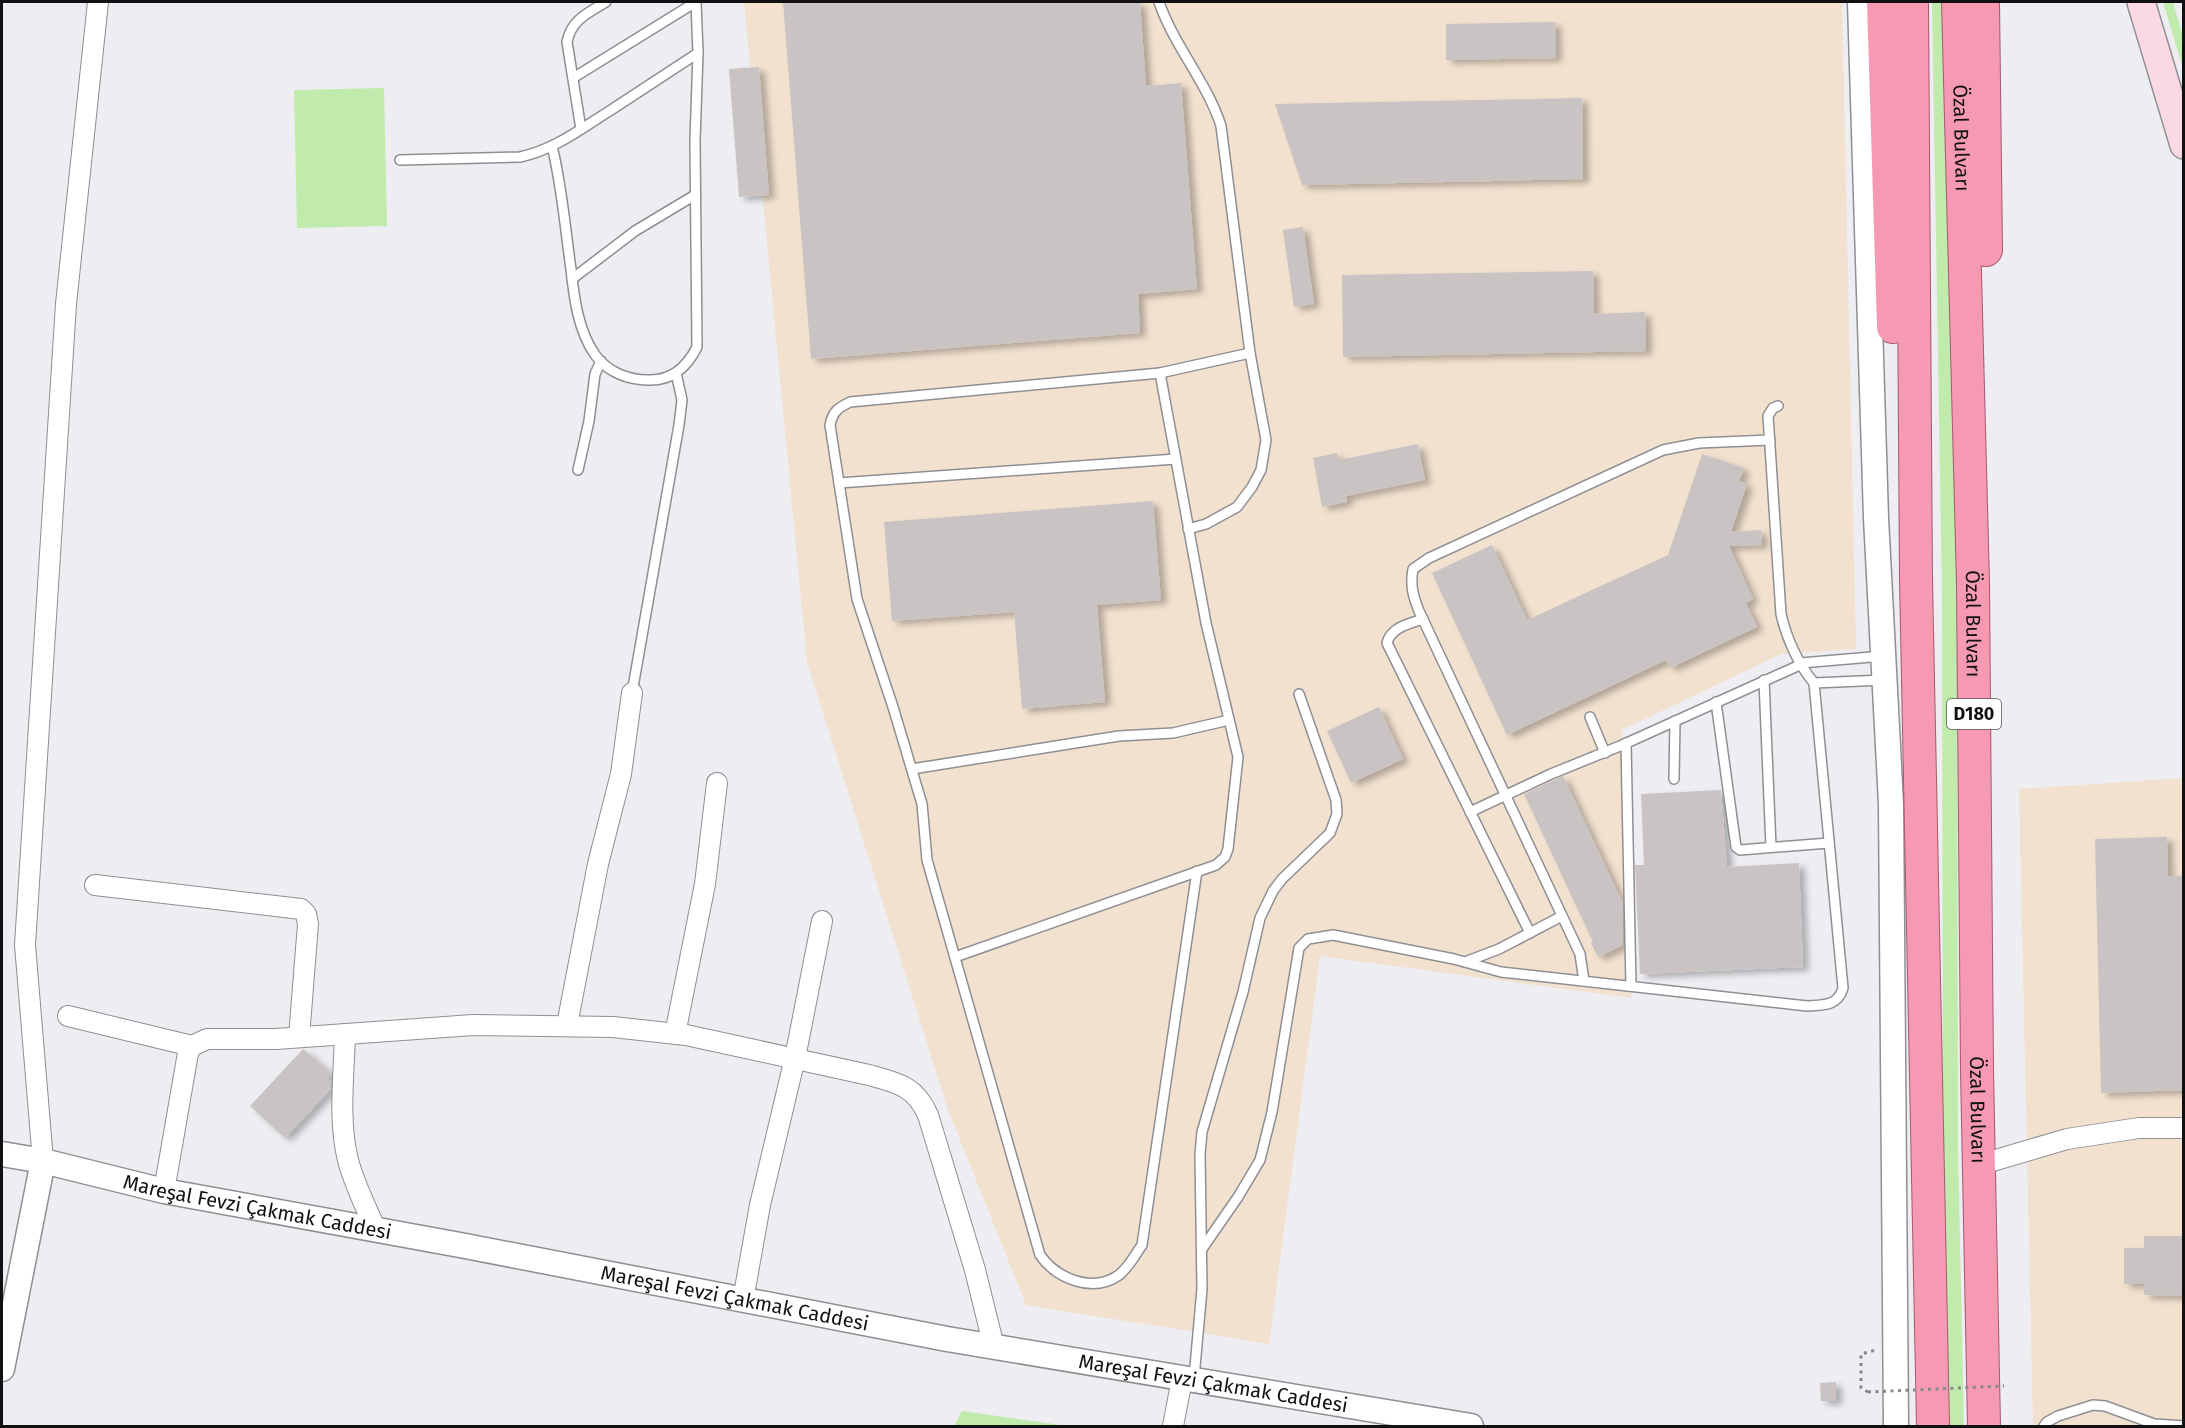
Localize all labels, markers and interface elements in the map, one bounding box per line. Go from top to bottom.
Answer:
street label: Özal Bulvarı [1948,84,1975,192]
street label: Özal Bulvarı [1961,570,1986,678]
road number: D180 [1947,699,2001,729]
street label: Özal Bulvarı [1965,1056,1991,1164]
street label: Mareşal Fevzi Çakmak Caddesi [121,1169,393,1244]
street label: Mareşal Fevzi Çakmak Caddesi [599,1260,871,1336]
street label: Mareşal Fevzi Çakmak Caddesi [1077,1349,1350,1417]

